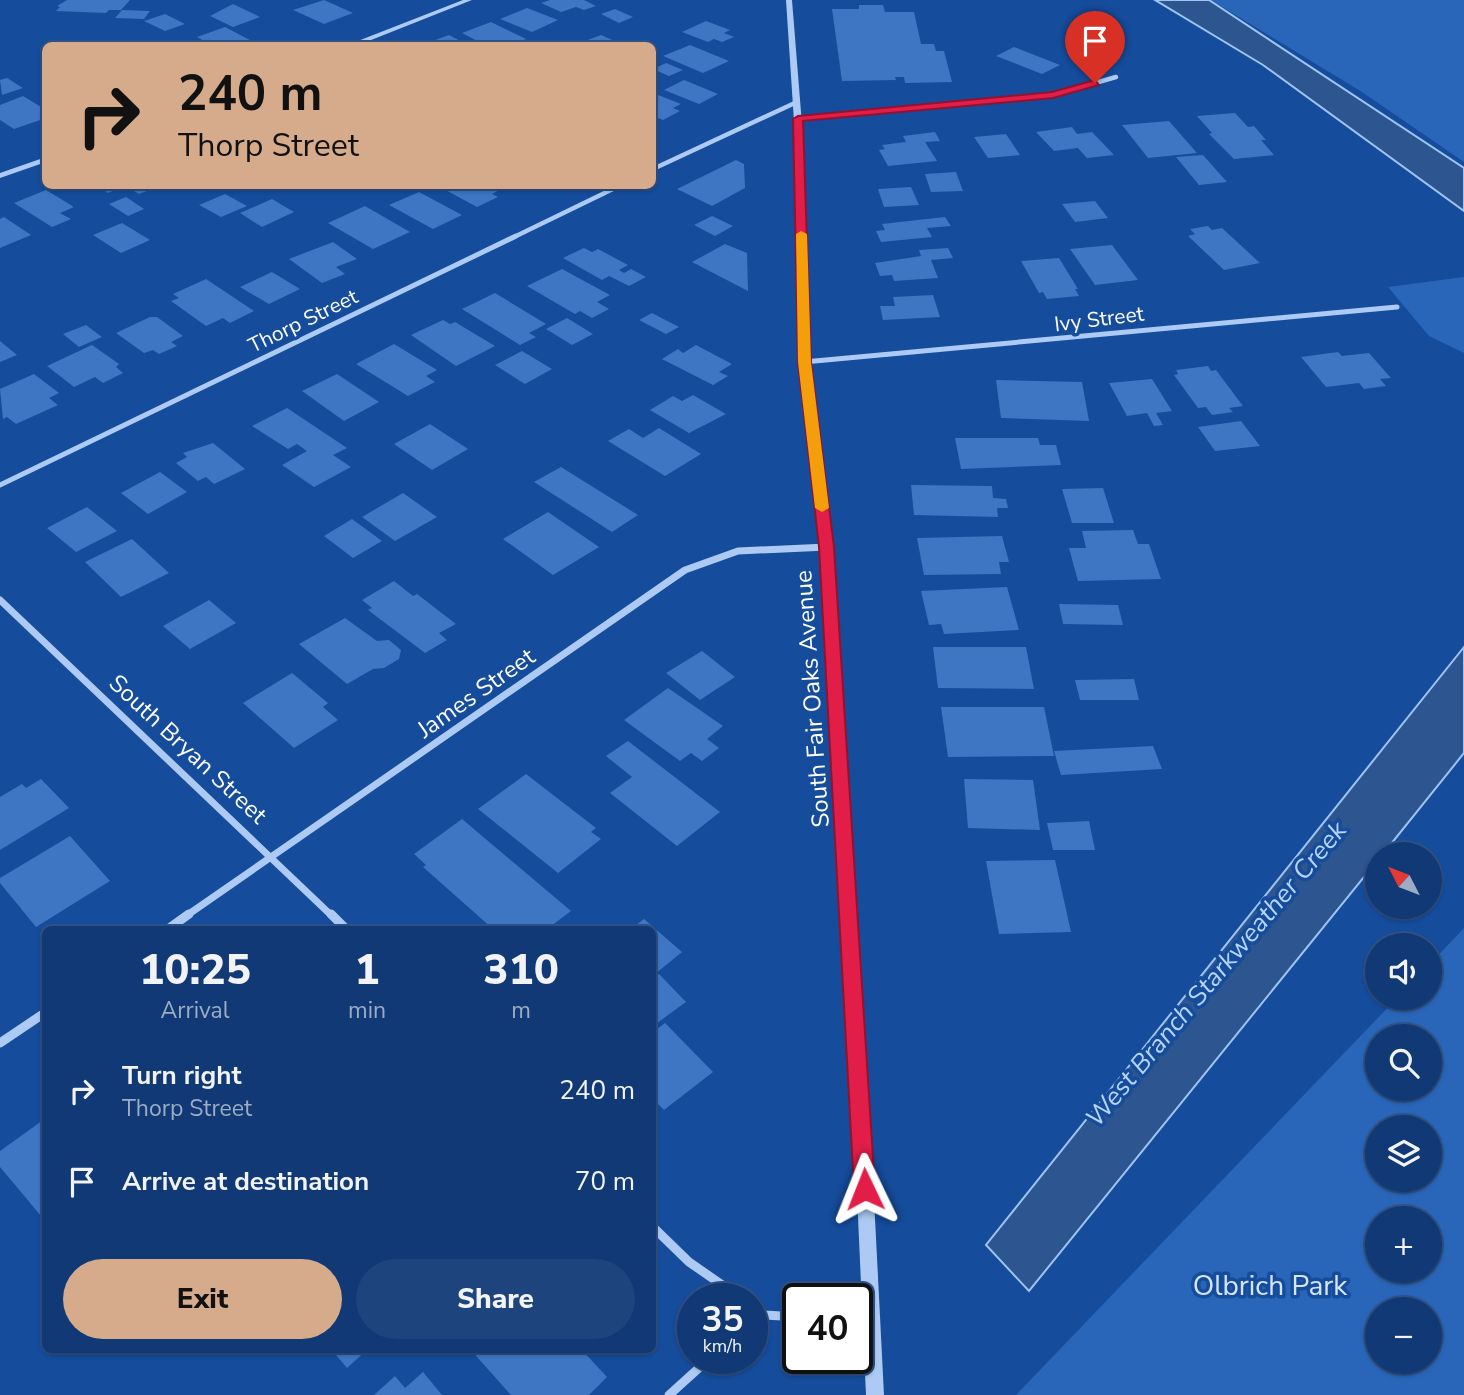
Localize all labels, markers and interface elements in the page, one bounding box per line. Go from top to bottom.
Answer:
pin [1065,11,1125,83]
icon: arrive [1076,22,1114,60]
text: 240 m [178,60,322,127]
icon: right [63,70,154,161]
text: Thorp Street [178,124,359,167]
street label: Thorp Street [244,282,363,360]
street label: Ivy Street [1053,300,1146,338]
street label: South Fair Oaks Avenue [787,569,837,829]
street label: James Street [410,640,542,746]
street label: South Bryan Street [102,667,274,831]
water label: West Branch Starkweather Creek [1078,813,1355,1134]
north arrow [1365,842,1442,919]
map controls [1365,842,1442,1374]
button: sound [1365,933,1442,1010]
text: 10:25 [139,942,251,999]
text: 1 [354,942,380,999]
text: 310 [483,942,559,999]
text: Arrival [160,995,230,1026]
text: min [348,995,386,1026]
text: m [511,995,531,1026]
button: search [1365,1024,1442,1101]
text: Turn right [122,1058,241,1093]
icon: right [63,1072,101,1110]
text: 240 m [559,1073,635,1108]
text: Thorp Street [122,1093,252,1124]
button: layers [1365,1115,1442,1192]
position arrow [828,1152,902,1226]
icon: arrive [63,1163,101,1201]
text: Arrive at destination [122,1164,369,1199]
text: 70 m [575,1164,635,1199]
button: + [1365,1206,1442,1283]
button: Exit [63,1259,342,1339]
button: Share [356,1259,635,1339]
park label: Olbrich Park [1193,1267,1348,1305]
speed limit sign: 40 [782,1283,873,1374]
text: 35 [701,1296,744,1343]
button: − [1365,1297,1442,1374]
text: km/h [703,1334,742,1358]

